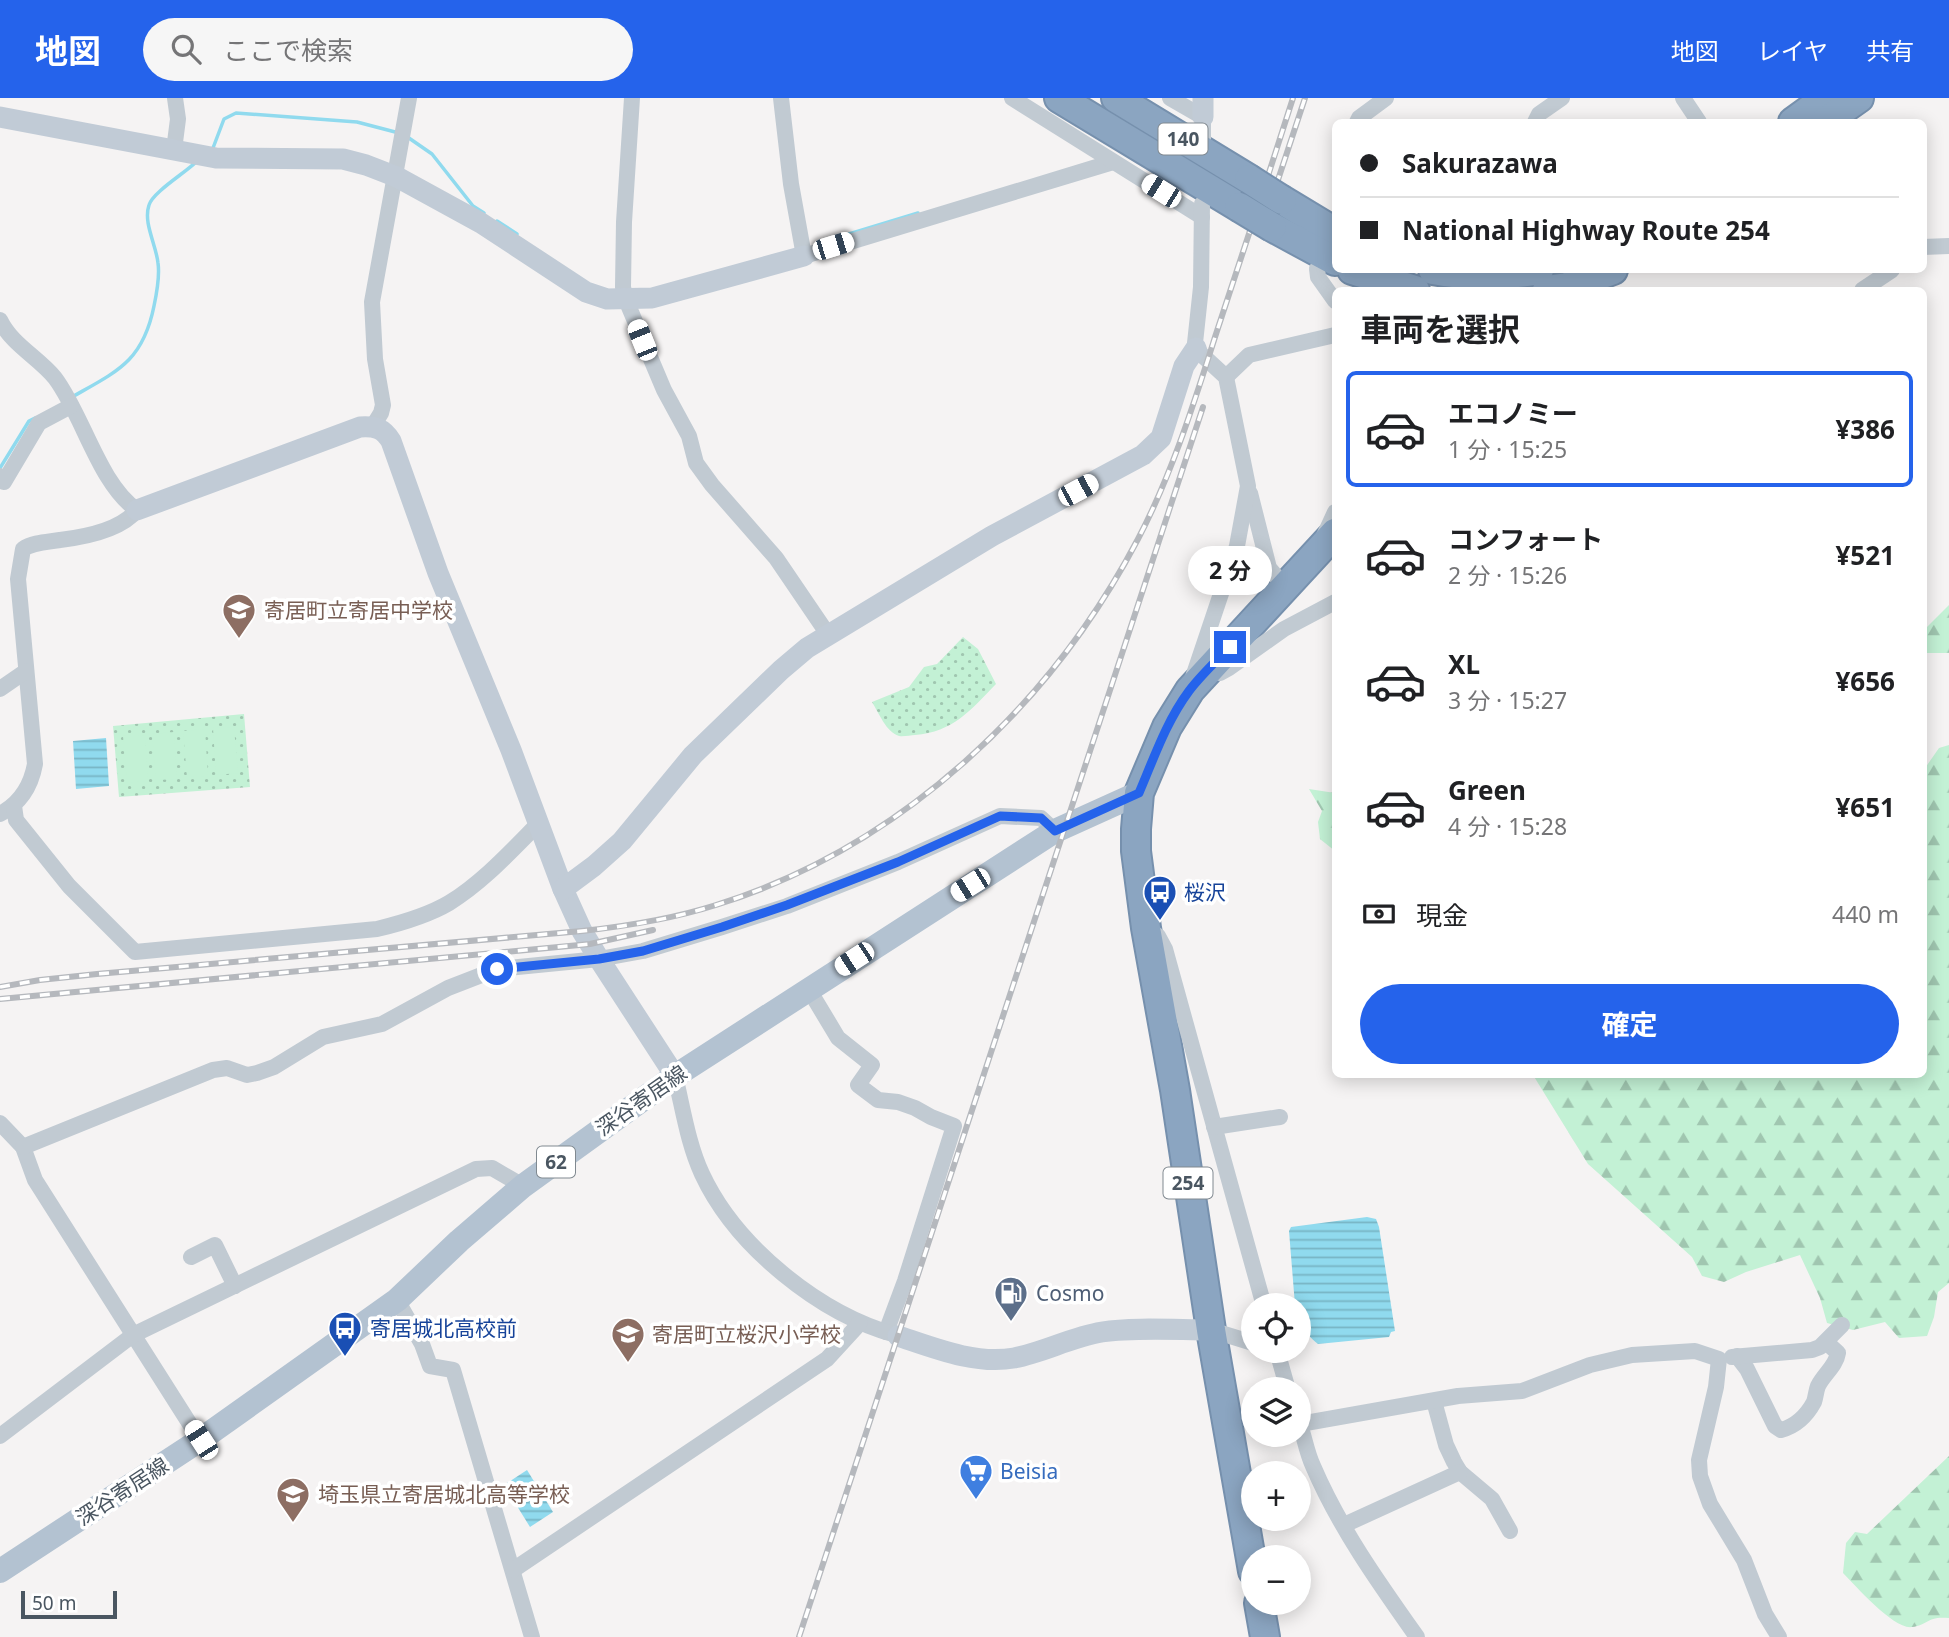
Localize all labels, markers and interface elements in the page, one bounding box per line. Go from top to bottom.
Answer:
search box [143,18,633,81]
text: 地図 [35,28,101,73]
icon: search [167,30,205,68]
text: ここで検索 [223,32,353,68]
text: 地図 [1671,34,1719,67]
text: レイヤ [1757,34,1828,67]
text: 共有 [1866,34,1914,67]
road number: 140 [1158,123,1208,154]
text: Sakurazawa [1402,145,1558,181]
car [1138,171,1185,211]
text: National Highway Route 254 [1402,212,1770,248]
car [810,230,857,262]
text: 車両を選択 [1360,307,1520,350]
car [625,317,660,363]
text: エコノミー [1448,395,1578,431]
icon: car [1364,398,1427,461]
text: ¥386 [1836,411,1895,447]
text: 1 分 · 15:25 [1448,433,1567,465]
car [1055,471,1102,509]
text: コンフォート [1448,521,1603,557]
icon: car [1364,524,1427,587]
text: ¥521 [1836,537,1895,573]
callout: 2 分 [1188,546,1272,594]
text: 2 分 [1209,554,1251,586]
text: 2 分 · 15:26 [1448,559,1567,591]
school or university icon: 寄居町立寄居中学校 [220,591,258,640]
place label: 寄居町立寄居中学校 [264,596,453,624]
route end [1214,631,1246,663]
text: XL [1448,646,1480,682]
icon: car [1364,650,1427,713]
text: ¥656 [1836,663,1895,699]
text: 3 分 · 15:27 [1448,684,1567,716]
text: Green [1448,772,1526,808]
icon: car [1364,776,1427,839]
text: ¥651 [1836,789,1895,825]
text: 4 分 · 15:28 [1448,810,1567,842]
car [947,865,994,905]
bus stop icon: 桜沢 [1141,873,1179,922]
place label: 桜沢 [1184,878,1226,906]
icon: cash [1360,895,1398,933]
text: 現金 [1416,897,1468,933]
text: 440 m [1832,898,1899,930]
car [831,939,878,979]
route start [481,953,513,985]
button: 確定 [1360,984,1899,1064]
street label: 深谷寄居線 [590,1058,692,1142]
road number: 62 [537,1146,575,1178]
road number: 254 [1164,1168,1212,1198]
fuel station icon: Cosmo [992,1274,1030,1323]
place label: Cosmo [1036,1279,1104,1307]
map controls [1241,1293,1311,1615]
button: locate [1241,1293,1311,1363]
bus stop icon: 寄居城北高校前 [326,1309,364,1358]
place label: 寄居城北高校前 [370,1314,517,1342]
school or university icon: 寄居町立桜沢小学校 [609,1315,647,1364]
place label: 寄居町立桜沢小学校 [652,1320,841,1348]
button: layers [1241,1377,1311,1447]
car [181,1417,222,1463]
street label: 深谷寄居線 [70,1451,174,1531]
supermarket icon: Beisia [957,1452,995,1501]
place label: Beisia [1000,1457,1058,1485]
button: + [1241,1461,1311,1531]
school or university icon: 埼玉県立寄居城北高等学校 [274,1475,312,1524]
place label: 埼玉県立寄居城北高等学校 [318,1480,570,1508]
button: − [1241,1545,1311,1615]
scale bar [21,1588,117,1620]
text: 50 m [32,1590,76,1616]

